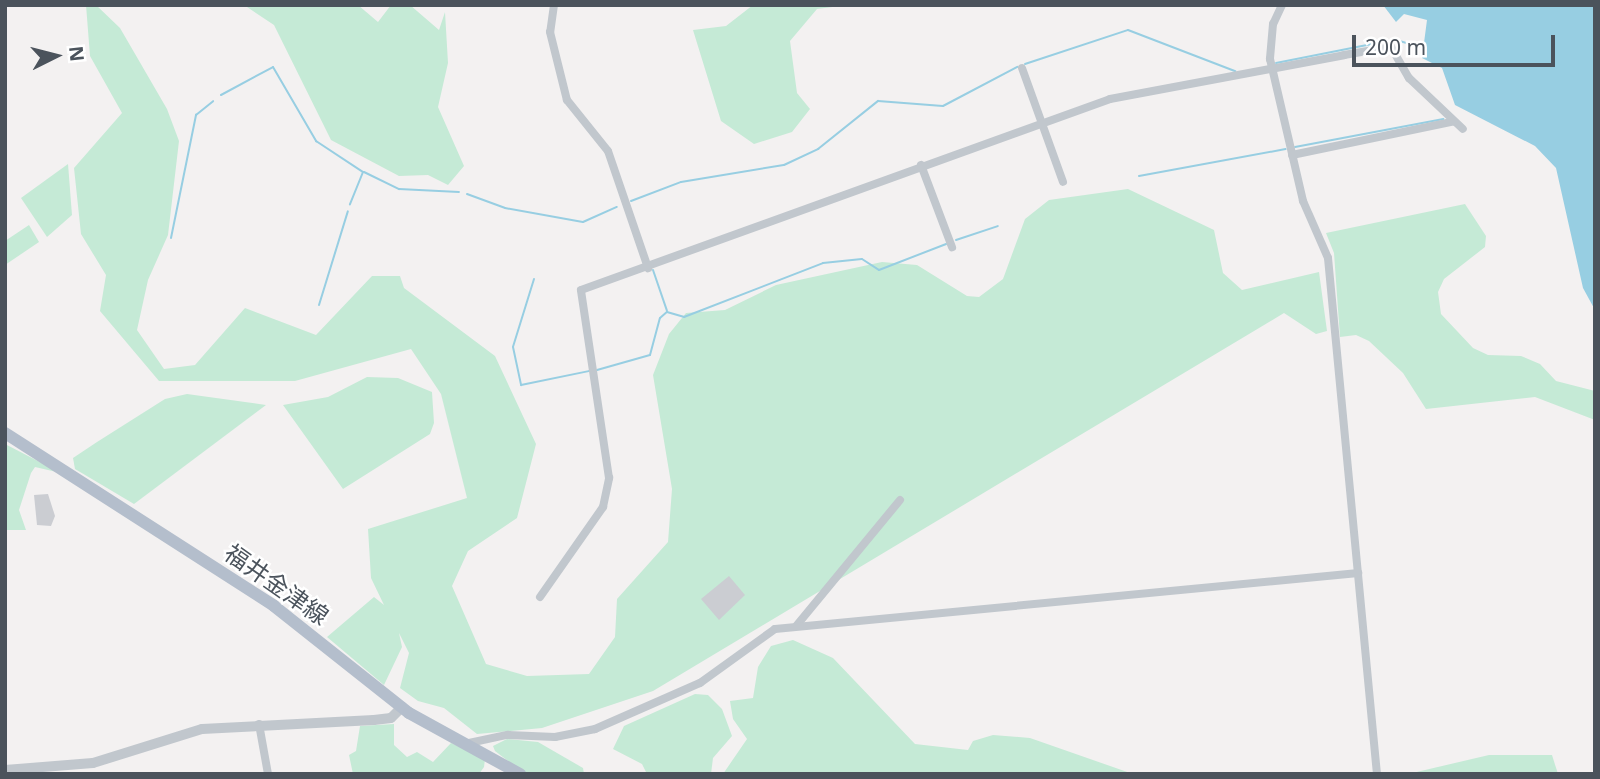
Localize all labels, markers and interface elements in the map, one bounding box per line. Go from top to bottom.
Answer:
north arrow [21,21,91,91]
scale bar [1355,21,1558,65]
text: 200 m [1365,33,1426,61]
text: N [63,45,91,63]
street label: 福井金津線 [220,538,334,630]

